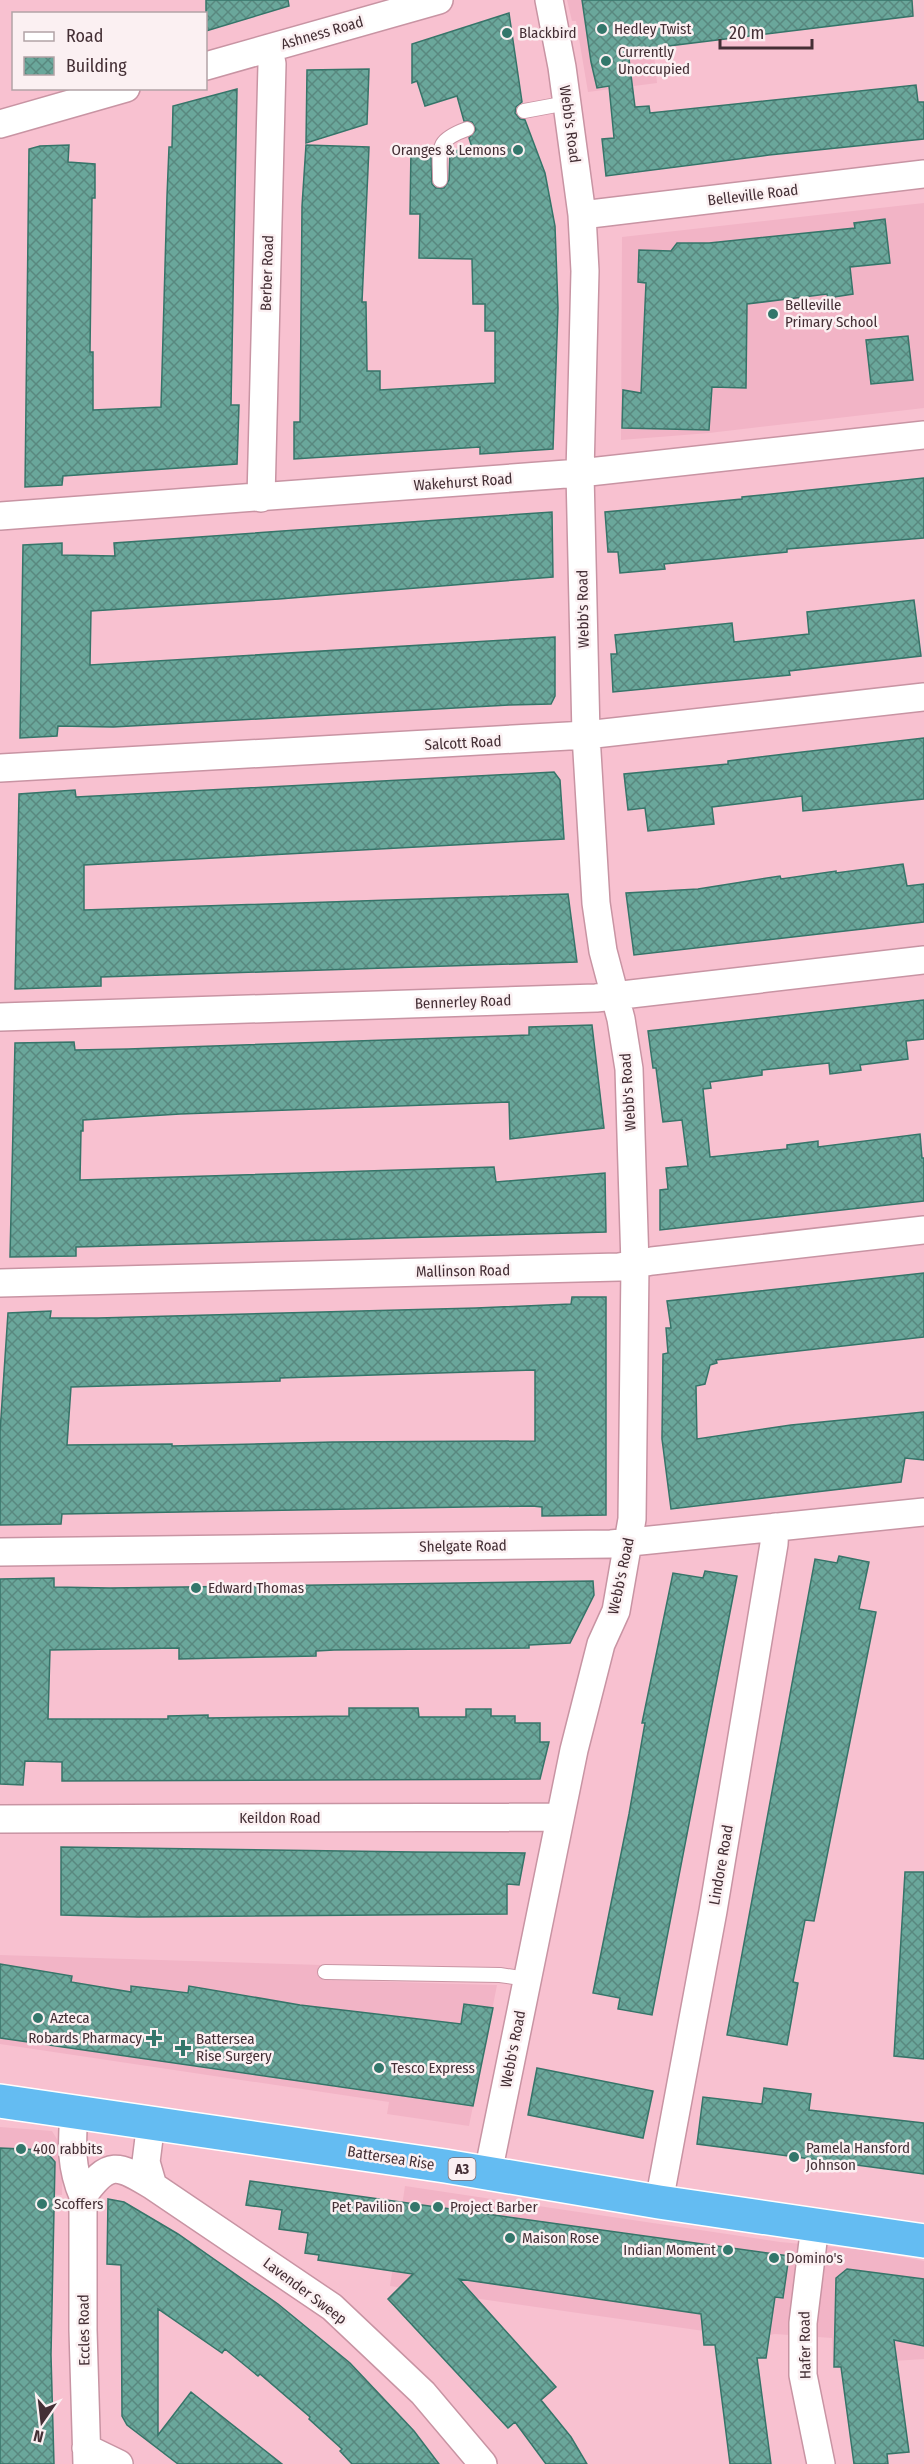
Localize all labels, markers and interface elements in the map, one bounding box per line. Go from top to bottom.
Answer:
legend [12,12,207,90]
scale bar [720,12,812,50]
street label: Ashness Road [279,13,365,53]
place label: Hedley Twist [614,20,691,38]
marker: Hedley Twist [595,22,609,36]
text: 20 m [729,22,764,44]
place label: Blackbird [519,24,576,42]
text: Road [66,25,103,47]
marker: Blackbird [500,26,514,40]
place label: Currently Unoccupied [618,43,690,78]
marker: Currently Unoccupied [599,54,613,68]
text: Building [66,55,127,77]
street label: Webb's Road [556,84,584,164]
place label: Oranges & Lemons [391,141,506,159]
marker: Oranges & Lemons [511,143,525,157]
street label: Belleville Road [707,181,799,209]
street label: Berber Road [257,235,277,311]
place label: Belleville Primary School [785,296,877,331]
marker: Belleville Primary School [766,307,780,321]
street label: Wakehurst Road [413,470,513,494]
street label: Webb's Road [573,570,593,648]
street label: Salcott Road [424,732,502,754]
street label: Bennerley Road [414,991,512,1013]
street label: Webb's Road [616,1052,640,1132]
street label: Mallinson Road [416,1261,510,1281]
street label: Shelgate Road [419,1536,507,1556]
street label: Webb's Road [604,1536,638,1616]
place label: Edward Thomas [208,1579,304,1597]
marker: Edward Thomas [189,1581,203,1595]
street label: Keildon Road [239,1809,321,1827]
street label: Lindore Road [705,1823,737,1907]
place label: Azteca [50,2009,90,2027]
street label: Webb's Road [497,2009,529,2089]
marker: Azteca [31,2011,45,2025]
place label: Robards Pharmacy [28,2029,142,2047]
place label: Battersea Rise Surgery [196,2030,272,2065]
marker: Robards Pharmacy [147,2031,161,2045]
marker: Battersea Rise Surgery [174,2039,192,2057]
place label: Tesco Express [391,2059,475,2077]
marker: Tesco Express [372,2061,386,2075]
place label: Pamela Hansford Johnson [806,2139,910,2174]
place label: 400 rabbits [33,2140,103,2158]
marker: 400 rabbits [14,2142,28,2156]
street label: Battersea Rise [346,2142,436,2174]
marker: Pamela Hansford Johnson [787,2150,801,2164]
road number: A3 [448,2158,476,2180]
place label: Scoffers [54,2195,103,2213]
marker: Scoffers [35,2197,49,2211]
place label: Pet Pavilion [332,2198,403,2216]
place label: Project Barber [450,2198,538,2216]
marker: Pet Pavilion [408,2200,422,2214]
marker: Project Barber [431,2200,445,2214]
place label: Maison Rose [522,2229,599,2247]
marker: Maison Rose [503,2231,517,2245]
place label: Indian Moment [623,2241,716,2259]
marker: Indian Moment [721,2243,735,2257]
place label: Domino's [786,2249,843,2267]
marker: Domino's [767,2251,781,2265]
street label: Lavender Sweep [260,2254,350,2328]
street label: Eccles Road [74,2294,94,2366]
street label: Hafer Road [795,2311,815,2379]
north arrow [12,2392,72,2452]
text: N [32,2426,45,2446]

